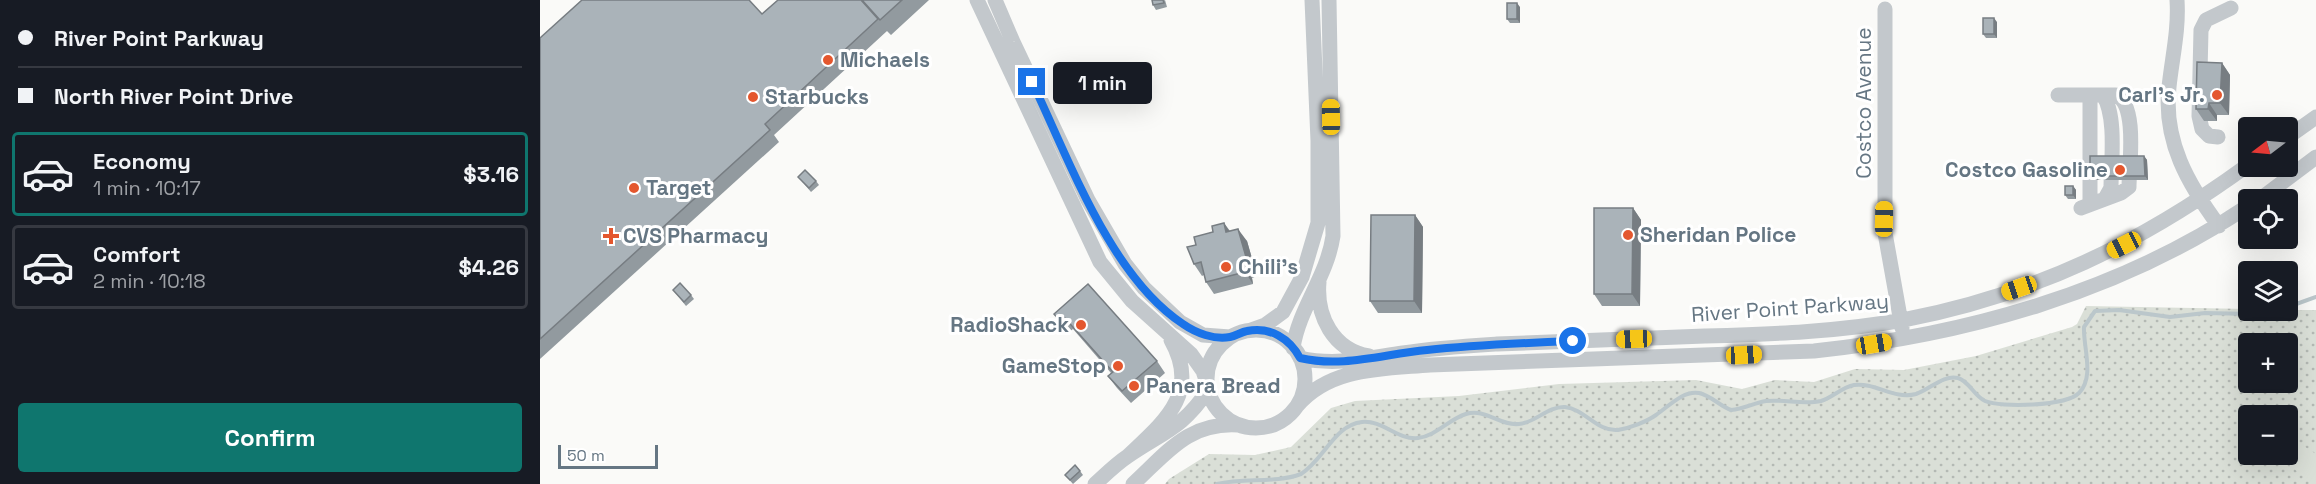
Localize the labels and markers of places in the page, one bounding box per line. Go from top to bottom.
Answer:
place label: Michaels [840,46,930,73]
marker: Michaels [821,53,835,67]
place label: Carl's Jr. [2118,81,2205,108]
place label: Starbucks [765,83,869,110]
marker: Carl's Jr. [2210,88,2224,102]
marker: Starbucks [746,90,760,104]
place label: Costco Gasoline [1945,156,2108,183]
marker: Costco Gasoline [2113,163,2127,177]
place label: Target [646,174,711,201]
marker: Target [627,181,641,195]
place label: Sheridan Police [1640,221,1796,248]
place label: CVS Pharmacy [623,222,768,249]
marker: Sheridan Police [1621,228,1635,242]
marker: CVS Pharmacy [604,229,618,243]
place label: Chili's [1238,253,1298,280]
marker: Chili's [1219,260,1233,274]
place label: RadioShack [950,311,1069,338]
marker: RadioShack [1074,318,1088,332]
place label: GameStop [1002,352,1106,379]
marker: GameStop [1111,359,1125,373]
place label: Panera Bread [1146,372,1281,399]
marker: Panera Bread [1127,379,1141,393]

